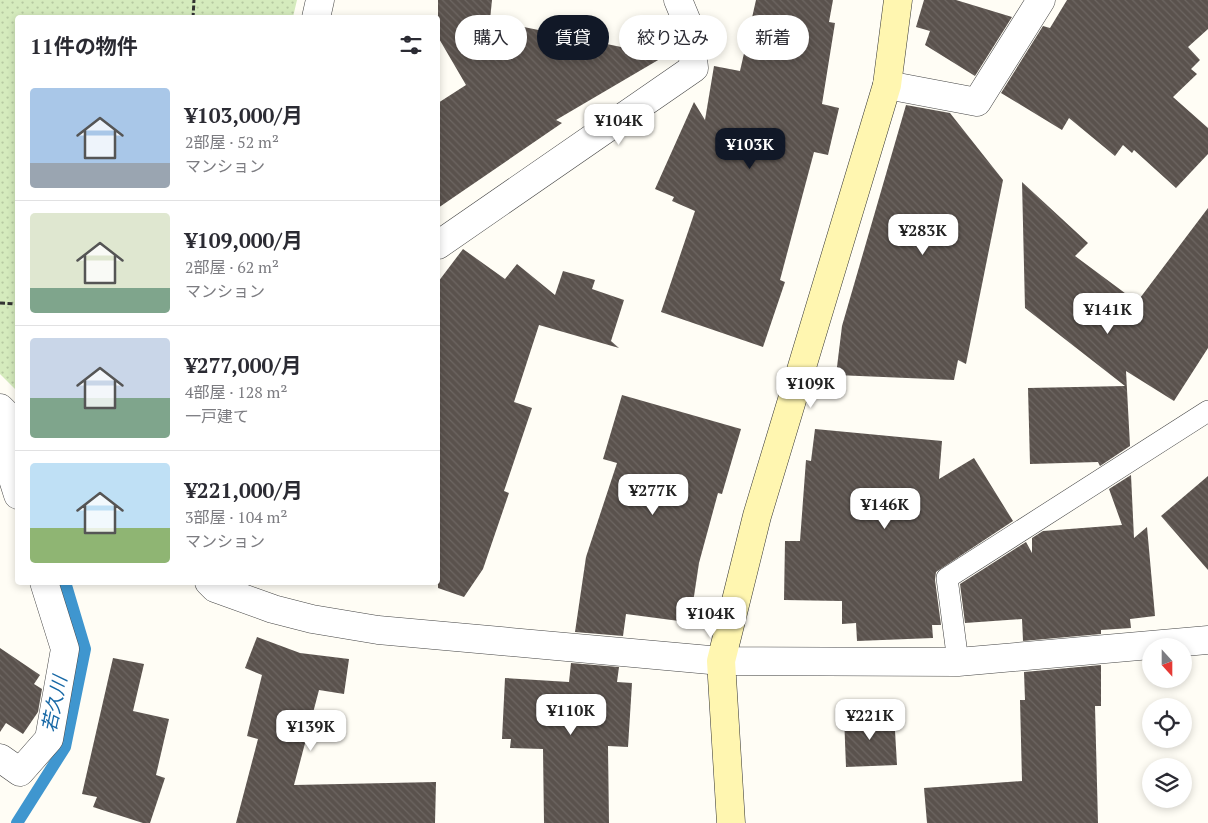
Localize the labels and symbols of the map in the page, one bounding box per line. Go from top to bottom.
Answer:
pin: ¥104K [584,104,654,146]
pin: ¥103K [715,128,785,170]
pin: ¥283K [888,214,958,256]
pin: ¥141K [1073,292,1143,335]
pin: ¥109K [776,366,846,409]
pin: ¥277K [618,474,688,516]
pin: ¥146K [850,488,920,530]
pin: ¥104K [676,596,746,639]
north arrow [1142,638,1192,688]
water label: 若久川 [35,671,72,734]
pin: ¥110K [536,694,606,736]
pin: ¥221K [835,698,905,741]
pin: ¥139K [276,710,346,752]

